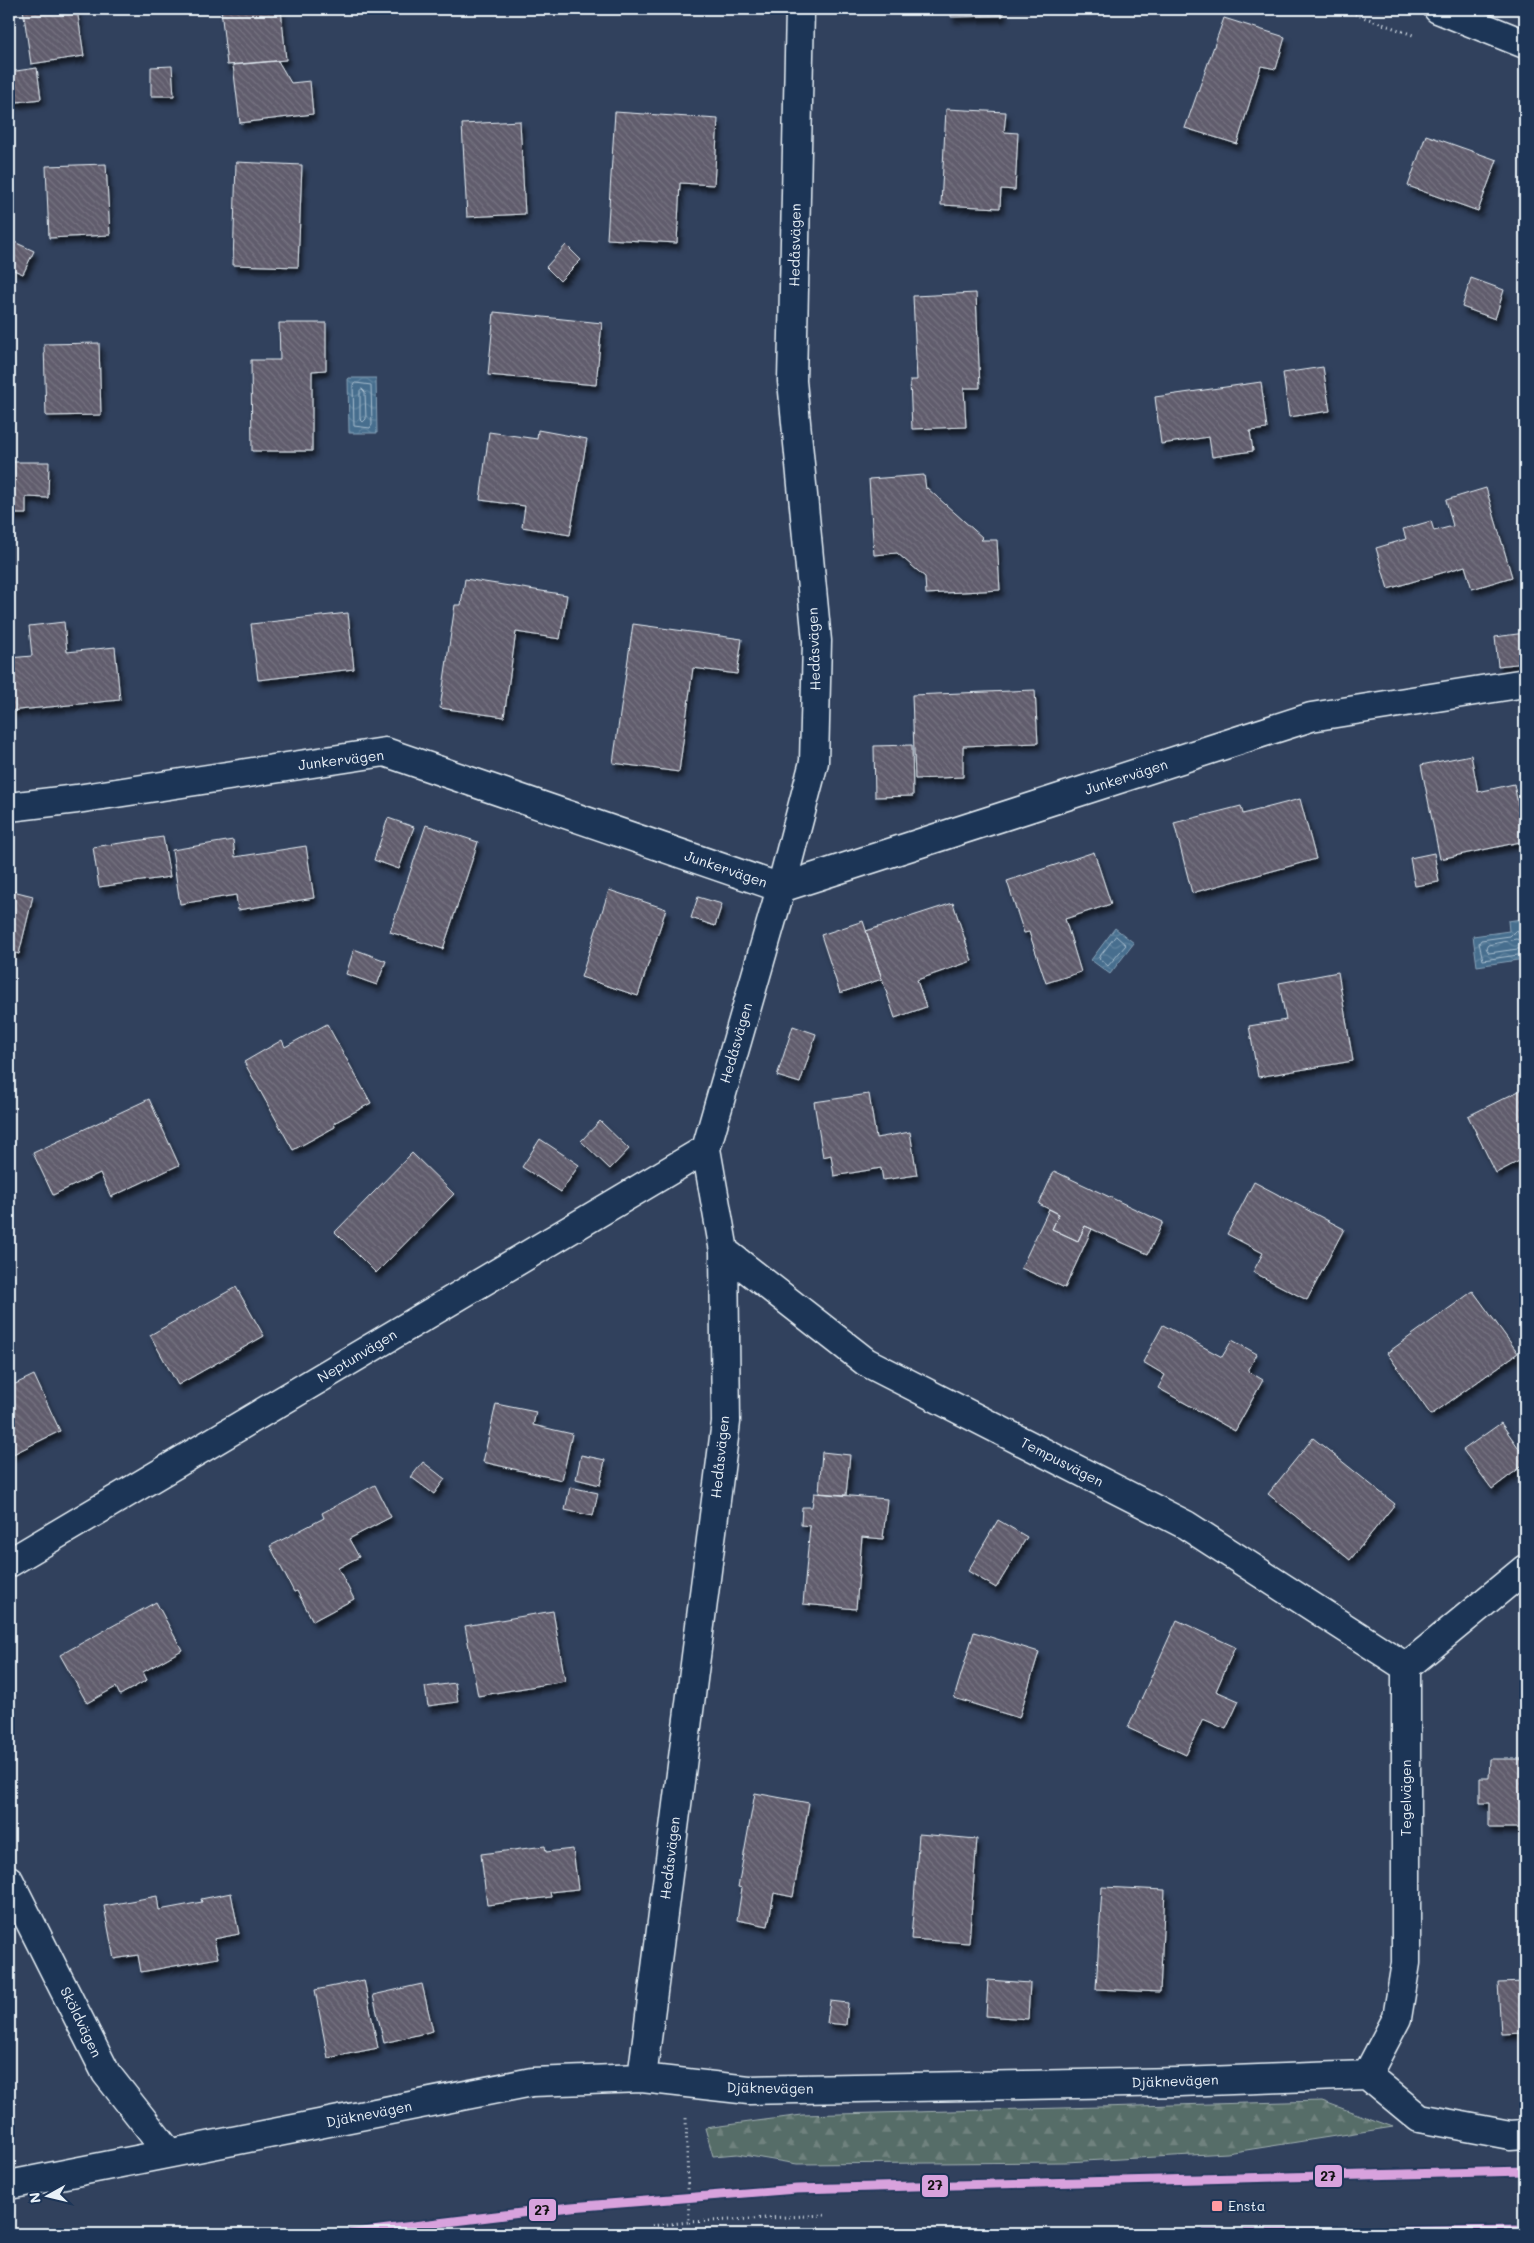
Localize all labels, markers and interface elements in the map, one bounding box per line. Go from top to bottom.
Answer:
street label: Hedåsvägen [784,203,805,287]
street label: Hedåsvägen [803,607,824,691]
street label: Junkervägen [297,745,385,774]
street label: Junkervägen [1082,754,1170,799]
street label: Junkervägen [682,845,770,892]
street label: Hedåsvägen [715,1000,756,1085]
street label: Neptunvägen [314,1324,400,1387]
street label: Hedåsvägen [706,1415,733,1499]
street label: Tempusvägen [1017,1432,1107,1491]
street label: Tegelvägen [1396,1760,1415,1836]
street label: Hedåsvägen [655,1816,684,1900]
street label: Sköldvägen [56,1983,107,2060]
street label: Djäknevägen [1131,2069,1219,2092]
street label: Djäknevägen [726,2077,814,2098]
street label: Djäknevägen [324,2096,413,2131]
line badge: 27 [1314,2164,1343,2188]
text: 27 [1320,2166,1336,2185]
north arrow [22,2170,72,2220]
line badge: 27 [921,2174,949,2198]
text: 27 [927,2175,943,2194]
text: N [24,2191,45,2204]
place label: Ensta [1228,2196,1265,2215]
line badge: 27 [528,2198,557,2222]
marker: Ensta [1210,2199,1224,2213]
text: 27 [534,2200,550,2219]

